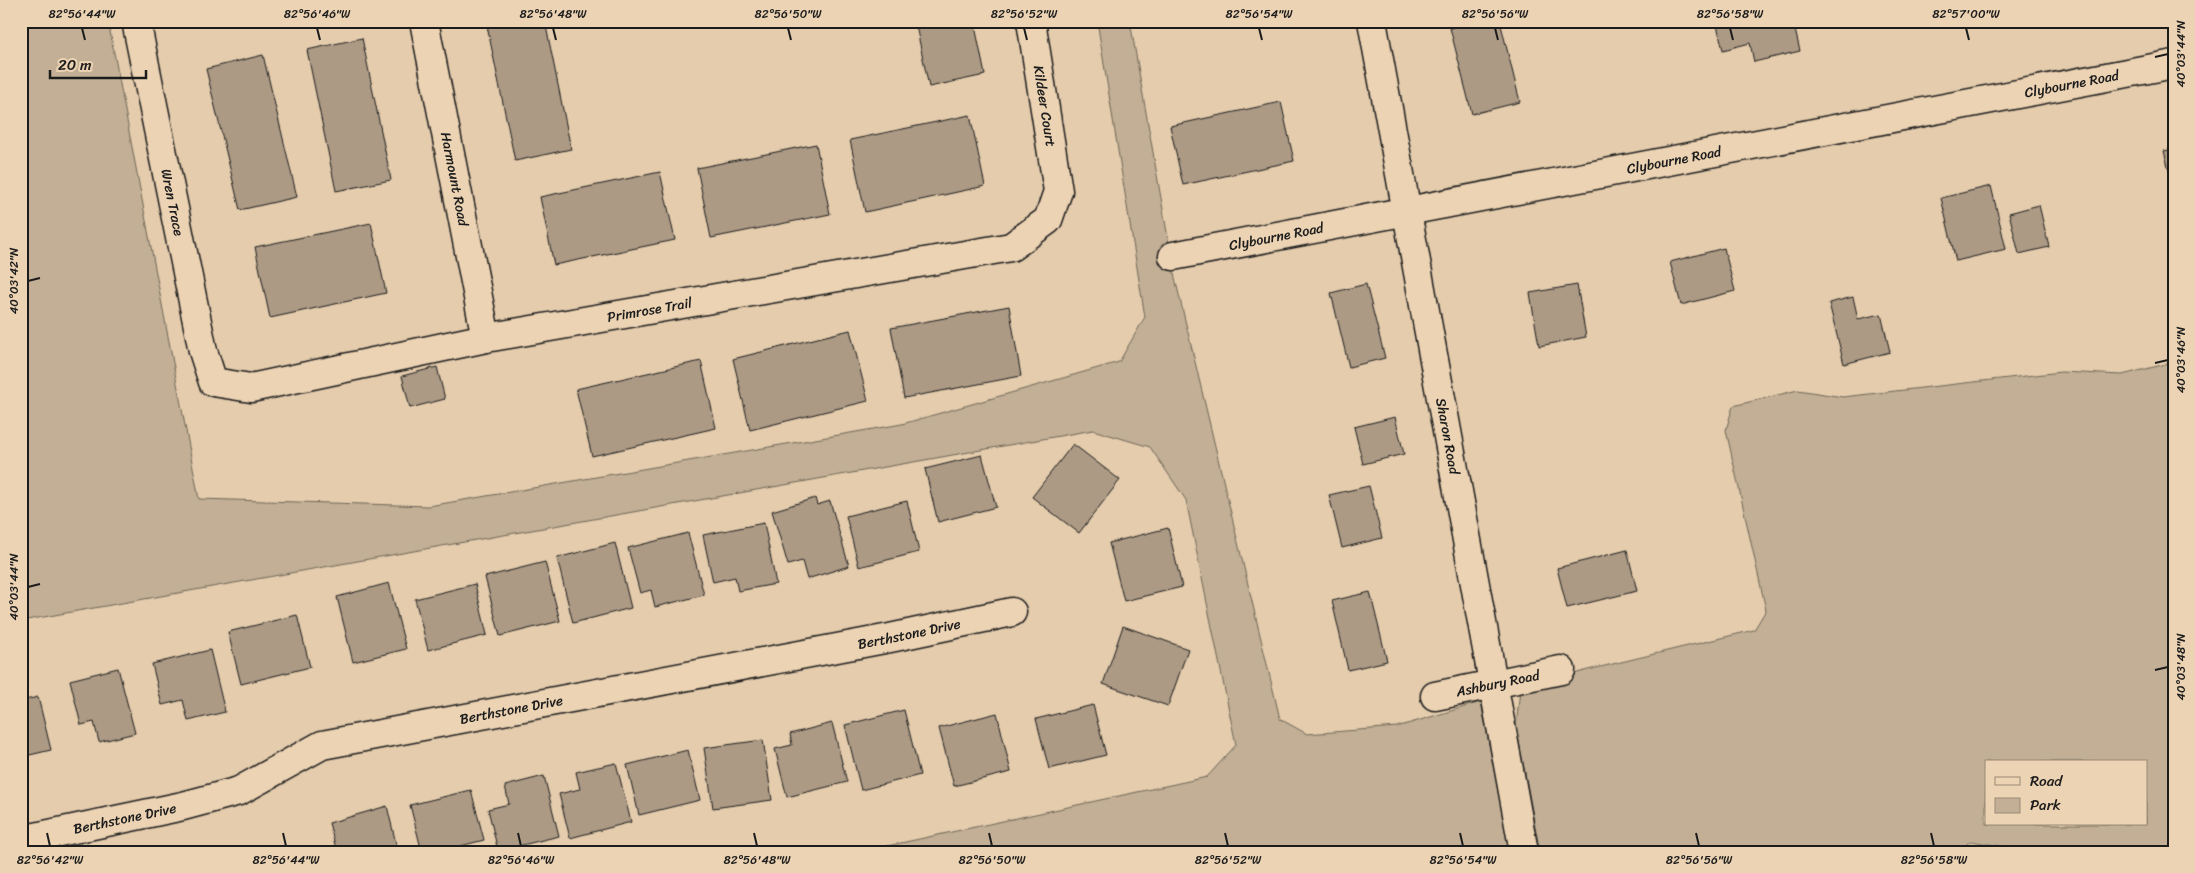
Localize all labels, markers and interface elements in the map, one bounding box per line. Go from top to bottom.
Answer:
text: 82°56'44"W [48,3,116,25]
text: 82°56'46"W [284,3,351,25]
text: 82°56'48"W [520,3,587,25]
text: 82°56'50"W [754,3,822,25]
text: 82°56'52"W [991,3,1058,25]
text: 82°56'54"W [1226,3,1293,25]
text: 82°56'56"W [1462,3,1529,25]
text: 82°56'58"W [1697,3,1764,25]
text: 82°57'00"W [1932,3,2000,25]
text: 40°03'44"N [2170,20,2192,88]
scale bar [50,48,146,80]
text: 20 m [58,52,92,78]
street label: Kildeer Court [1026,63,1063,149]
street label: Clybourne Road [2022,63,2123,105]
street label: Harmount Road [433,130,476,230]
street label: Clybourne Road [1625,139,1725,182]
street label: Wren Trace [153,167,191,238]
street label: Clybourne Road [1227,215,1327,258]
text: 40°03'42"N [3,247,25,314]
street label: Primrose Trail [605,290,695,330]
text: 40°03'46"N [2170,326,2192,393]
street label: Sharon Road [1428,396,1467,478]
text: 40°03'44"N [3,553,25,621]
street label: Berthstone Drive [856,611,963,657]
text: 40°03'48"N [2170,633,2192,700]
street label: Ashbury Road [1453,662,1543,705]
street label: Berthstone Drive [458,688,565,732]
legend [1985,760,2148,826]
text: Road [2030,768,2063,794]
text: Park [2030,792,2061,818]
street label: Berthstone Drive [71,796,179,842]
text: 82°56'42"W [17,849,84,871]
text: 82°56'44"W [252,849,320,871]
text: 82°56'46"W [488,849,555,871]
text: 82°56'48"W [724,849,791,871]
text: 82°56'50"W [958,849,1026,871]
text: 82°56'52"W [1195,849,1262,871]
text: 82°56'54"W [1430,849,1497,871]
text: 82°56'56"W [1666,849,1733,871]
text: 82°56'58"W [1901,849,1968,871]

